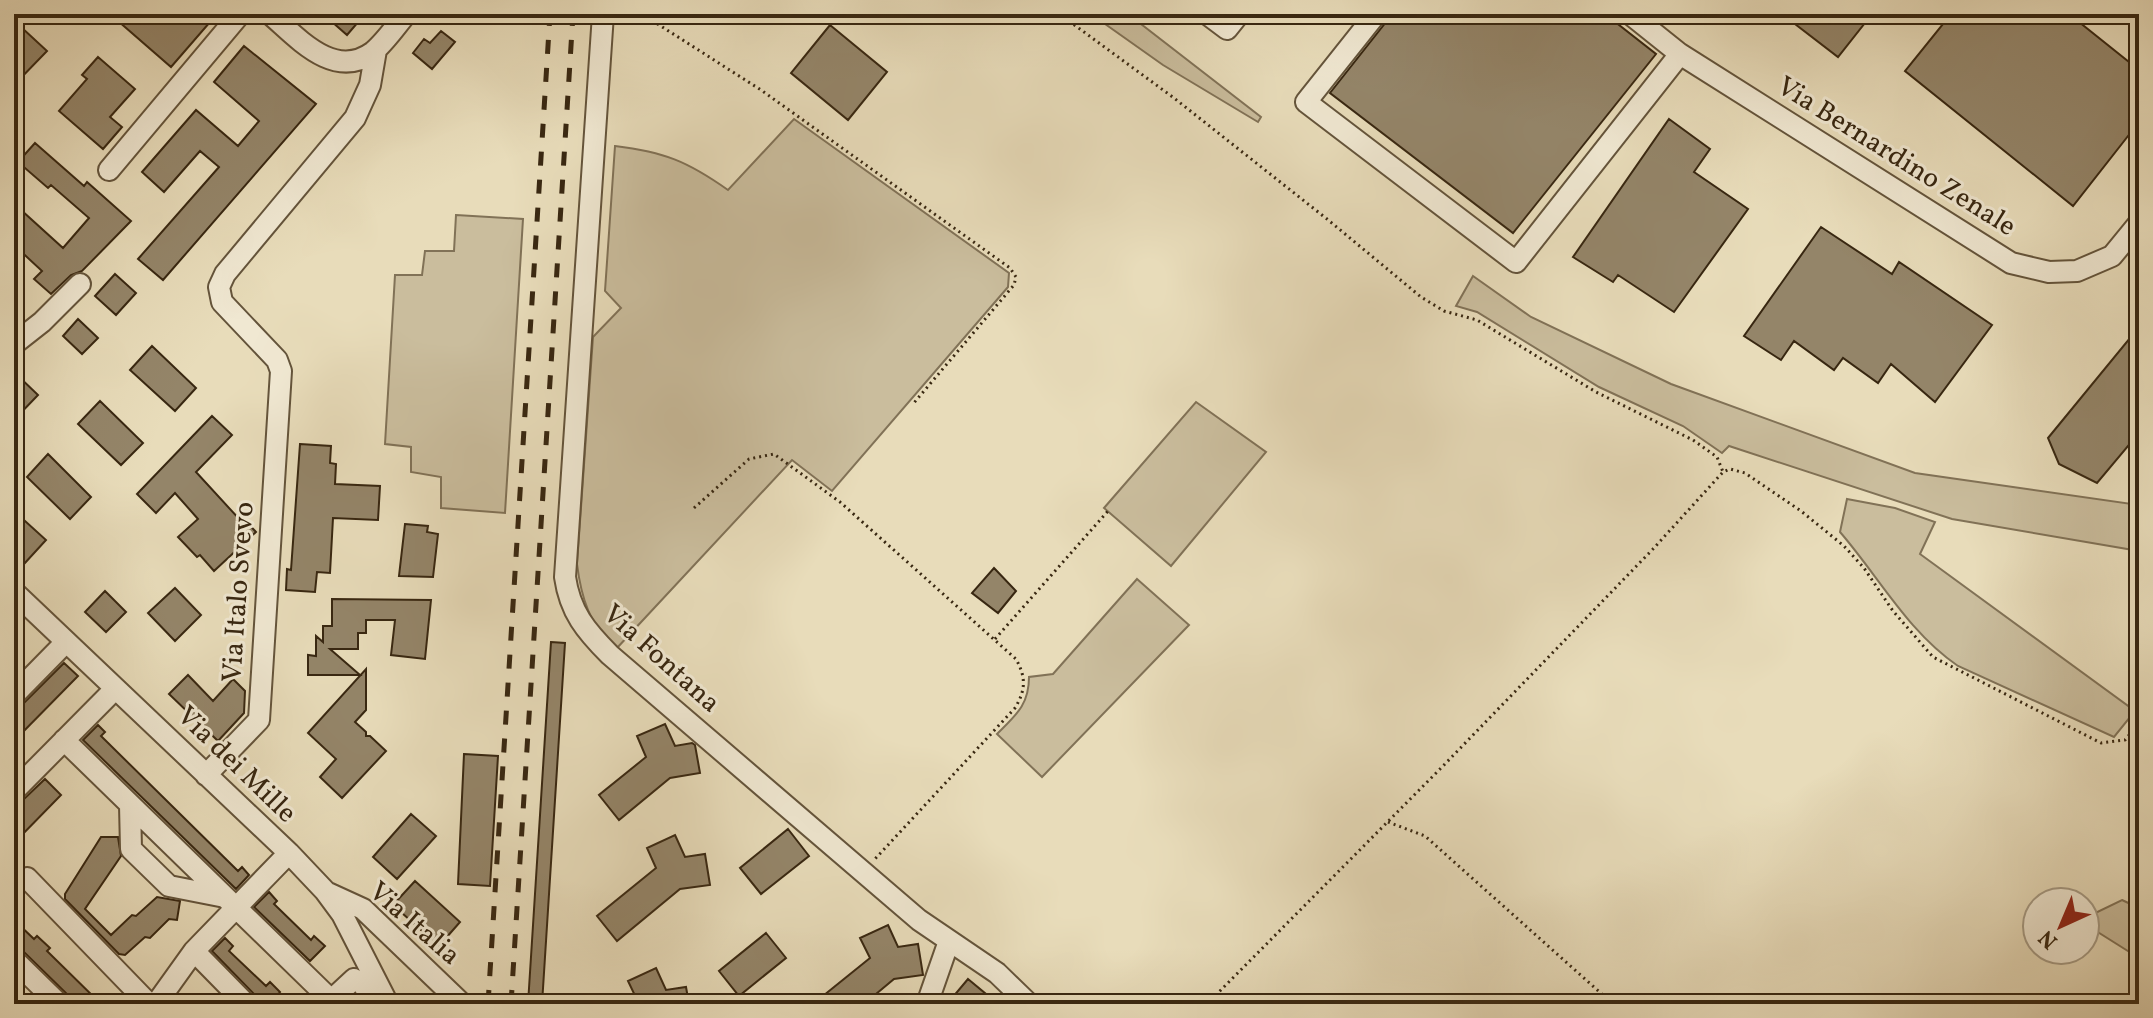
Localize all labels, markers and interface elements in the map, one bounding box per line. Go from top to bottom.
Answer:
street label: Via Bernardino Zenale [1769,68,2023,246]
street label: Via Italo Svevo [213,501,265,683]
street label: Via Fontana [594,596,728,722]
street label: Via dei Mille [167,698,305,832]
street label: Via Italia [360,873,468,975]
north arrow [2021,886,2101,966]
text: N [2032,922,2065,955]

